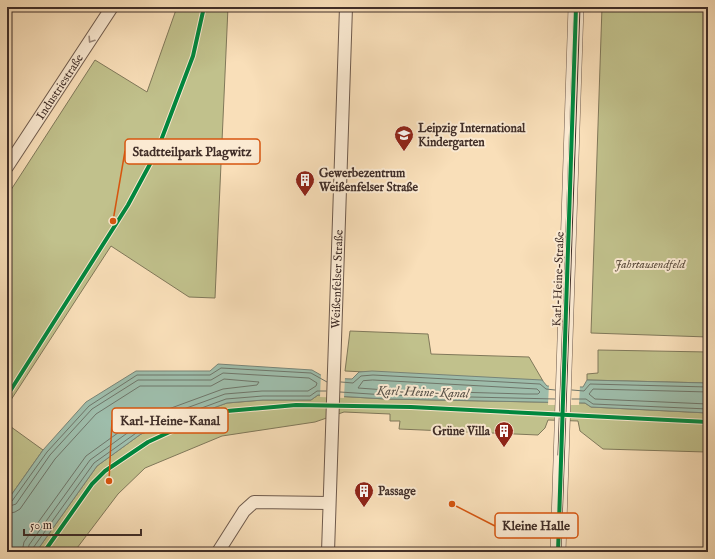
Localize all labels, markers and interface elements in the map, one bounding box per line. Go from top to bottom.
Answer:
one-way arrow [88,36,95,43]
street label: Industriestraße [33,51,87,123]
place label: Leipzig International Kindergarten [417,121,526,151]
school or university icon: Leipzig International Kindergarten [393,124,415,152]
callout: Stadtteilpark Plagwitz [125,139,260,164]
text: Stadtteilpark Plagwitz [132,144,252,161]
place label: Gewerbezentrum Weißenfelser Straße [318,166,419,195]
building icon: Gewerbezentrum Weißenfelser Straße [294,169,316,197]
street label: Weißenfelser Straße [328,229,347,329]
street label: Karl-Heine-Straße [549,231,568,327]
park label: Jahrtausendfeld [615,257,687,272]
water label: Karl-Heine-Kanal [376,382,470,403]
callout: Karl-Heine-Kanal [112,408,228,433]
text: Karl-Heine-Kanal [120,413,220,430]
building icon: Grüne Villa [493,420,515,448]
place label: Grüne Villa [432,424,491,439]
building icon: Passage [353,480,375,508]
place label: Passage [378,484,416,500]
scale bar [24,511,141,537]
callout: Kleine Halle [495,513,578,538]
text: 50 m [30,518,52,533]
text: Kleine Halle [502,518,570,535]

